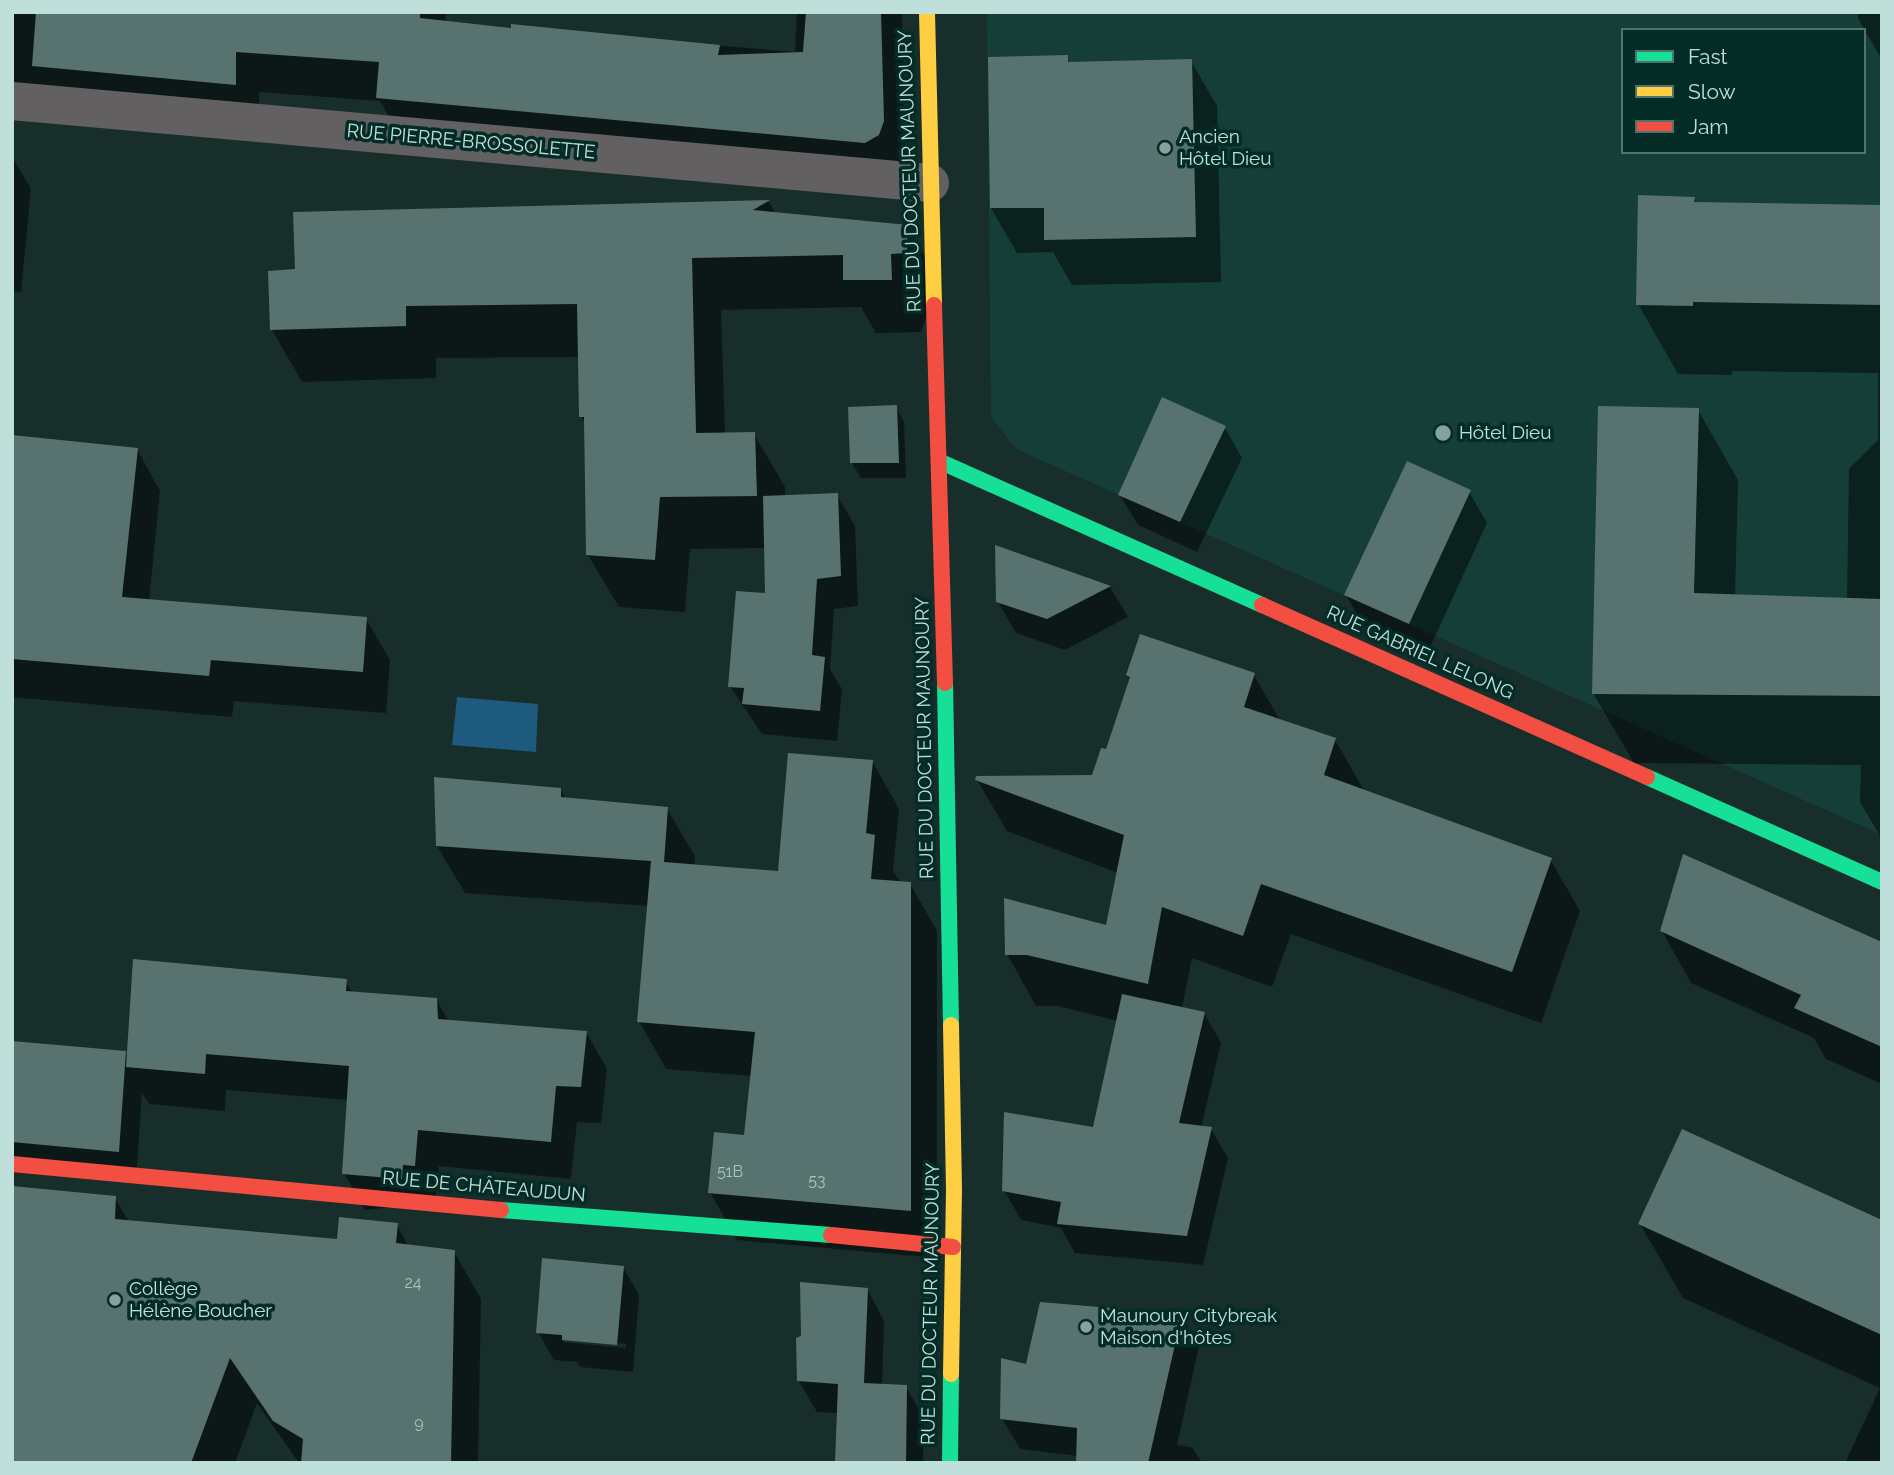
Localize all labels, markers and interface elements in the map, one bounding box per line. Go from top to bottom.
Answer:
legend [1621,28,1866,154]
street label: RUE DU DOCTEUR MAUNOURY [894,30,926,312]
text: Fast [1688,44,1728,69]
text: Slow [1688,79,1736,104]
text: Jam [1688,114,1729,139]
street label: RUE PIERRE-BROSSOLETTE [346,120,596,164]
place label: Ancien Hôtel Dieu [1179,126,1272,170]
marker: Ancien Hôtel Dieu [1157,140,1173,156]
place label: Hôtel Dieu [1459,422,1552,444]
marker: Hôtel Dieu [1433,423,1453,443]
street label: RUE DU DOCTEUR MAUNOURY [911,597,939,879]
street label: RUE GABRIEL LELONG [1323,601,1517,705]
house number: 51B [717,1162,743,1182]
street label: RUE DU DOCTEUR MAUNOURY [917,1163,945,1445]
street label: RUE DE CHÂTEAUDUN [381,1167,587,1207]
house number: 53 [808,1171,826,1191]
house number: 24 [404,1273,422,1293]
place label: Collège Hélène Boucher [129,1278,272,1322]
marker: Collège Hélène Boucher [107,1292,123,1308]
place label: Maunoury Citybreak Maison d'hôtes [1100,1305,1277,1349]
marker: Maunoury Citybreak Maison d'hôtes [1078,1319,1094,1335]
house number: 9 [414,1413,424,1433]

